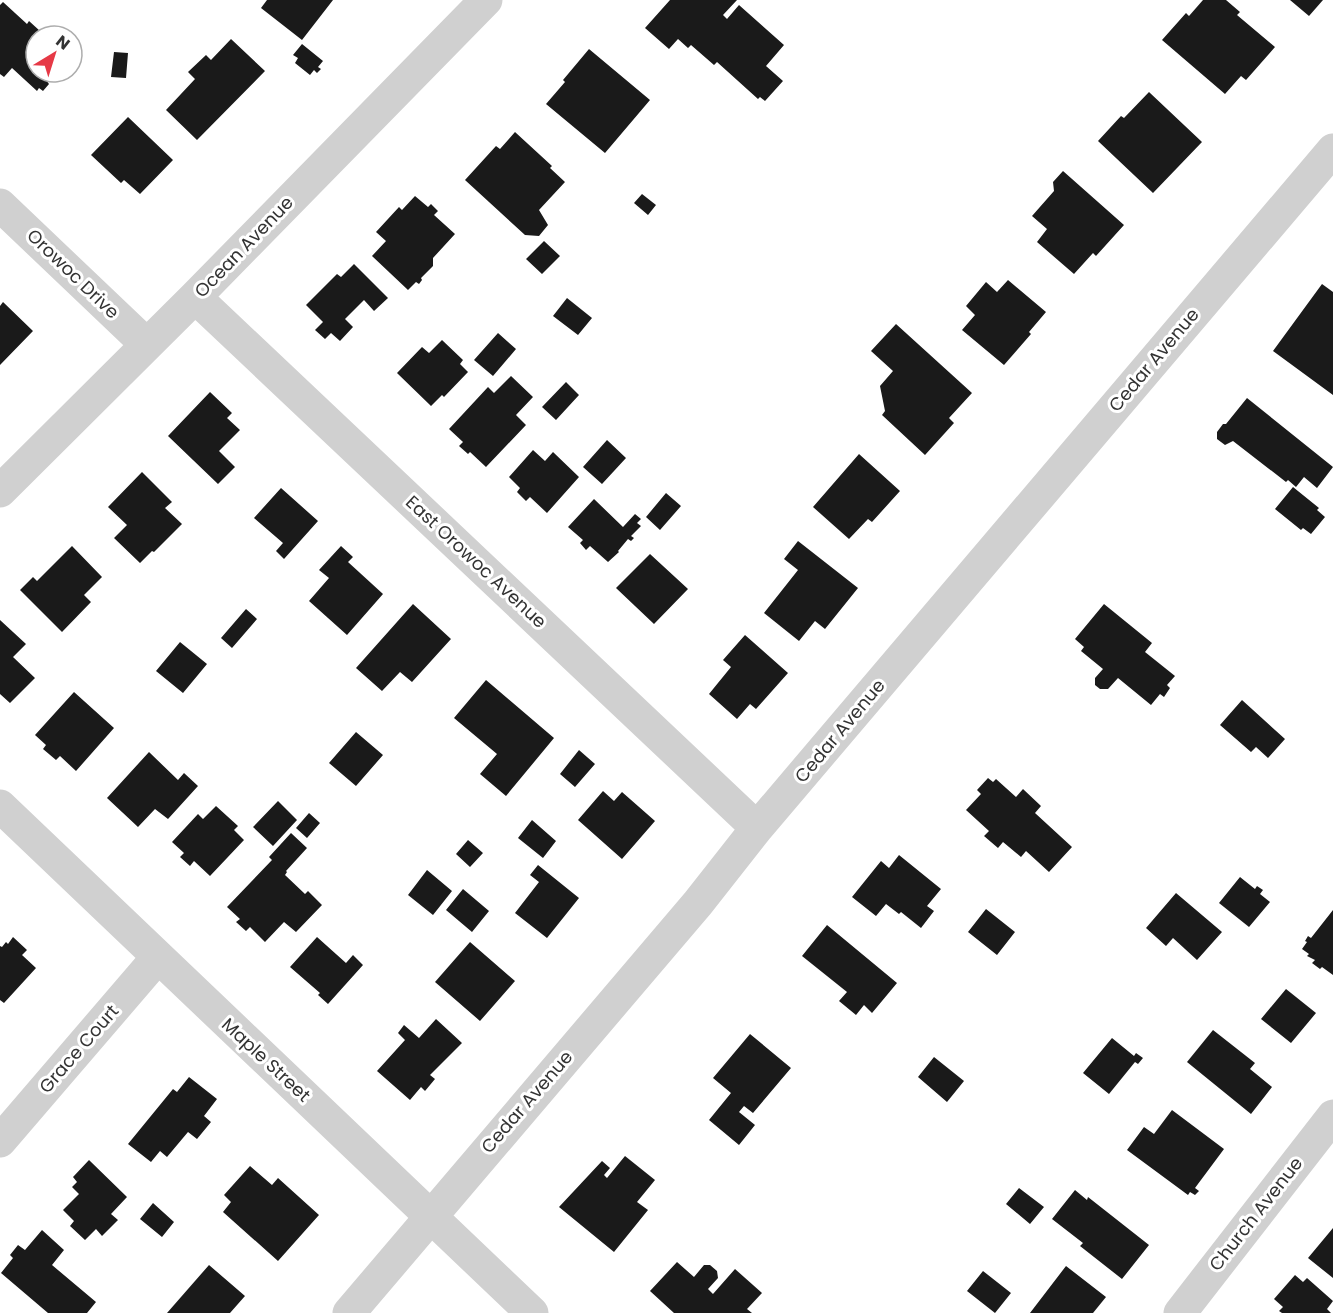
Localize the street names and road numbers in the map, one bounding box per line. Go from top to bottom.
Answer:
street label: Ocean Avenue [189,190,299,303]
street label: Orowoc Drive [22,223,125,324]
street label: Cedar Avenue [1103,302,1204,417]
street label: East Orowoc Avenue [400,490,552,634]
street label: Cedar Avenue [789,673,890,788]
street label: Grace Court [33,999,124,1098]
street label: Maple Street [217,1012,316,1107]
street label: Cedar Avenue [475,1045,578,1158]
street label: Church Avenue [1203,1151,1308,1276]

